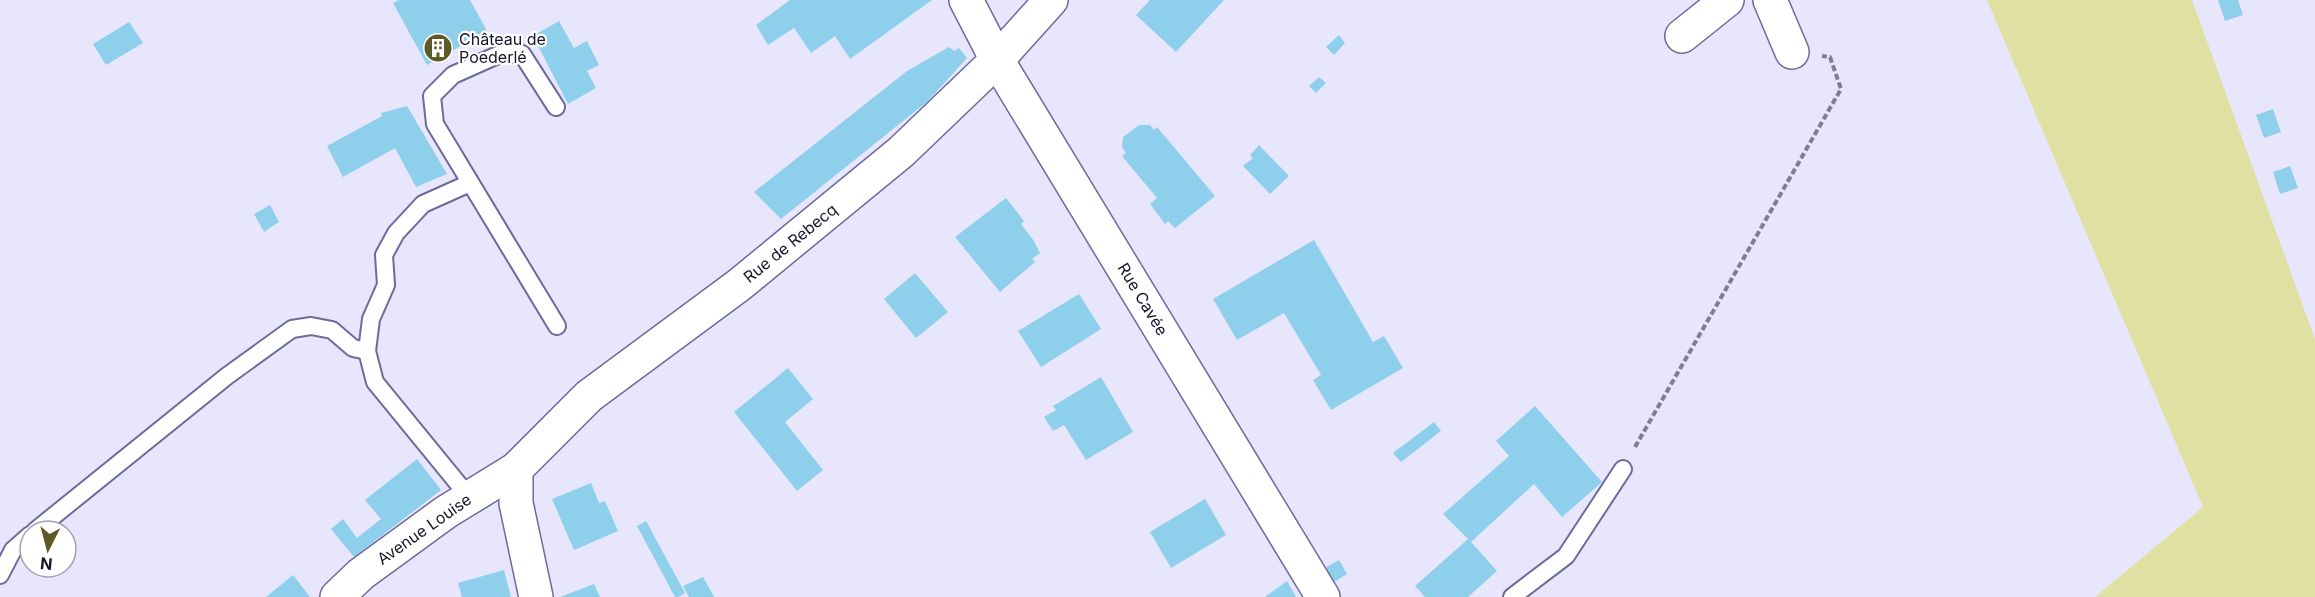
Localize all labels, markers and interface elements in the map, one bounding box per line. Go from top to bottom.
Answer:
place label: Château de Poederlé [459,29,546,67]
building icon: Château de Poederlé [422,32,454,64]
street label: Rue de Rebecq [739,199,841,287]
street label: Rue Cavée [1113,259,1173,339]
street label: Avenue Louise [373,489,475,569]
north arrow [18,519,78,579]
text: N [39,553,54,575]

